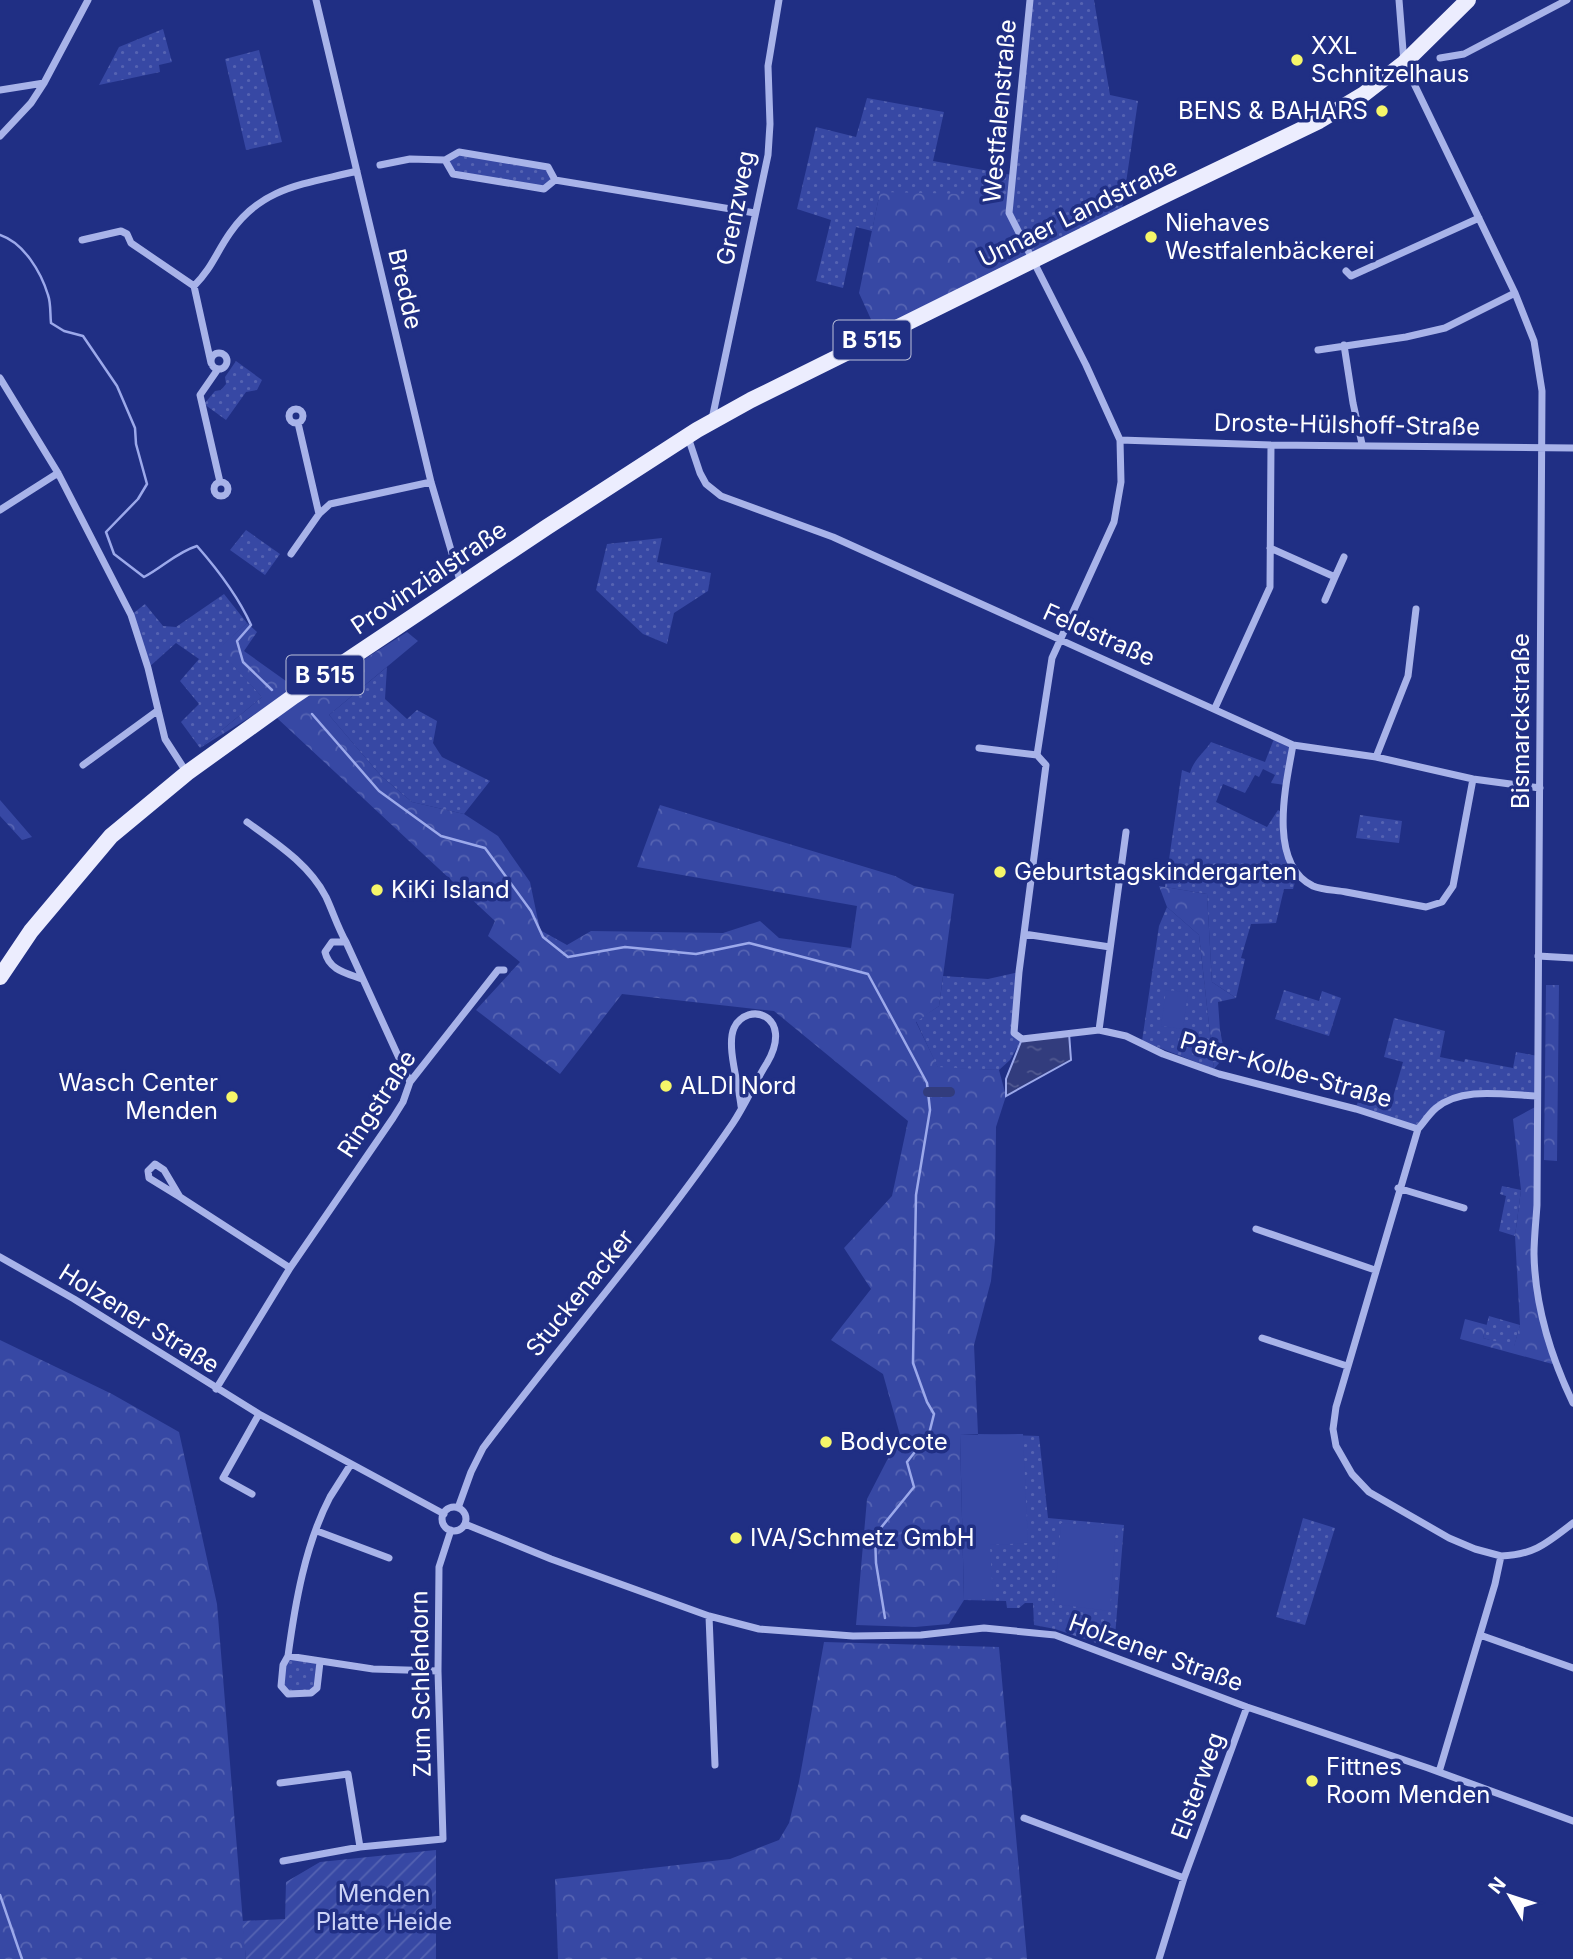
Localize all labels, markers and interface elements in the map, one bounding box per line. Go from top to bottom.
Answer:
street label: Westfalenstraße [977,18,1022,204]
place label: XXL Schnitzelhaus [1311,31,1469,88]
marker: XXL Schnitzelhaus [1289,52,1305,68]
place label: BENS & BAHARS [1178,96,1368,125]
marker: BENS & BAHARS [1374,103,1390,119]
street label: Grenzweg [710,148,761,268]
street label: Unnaer Landstraße [974,152,1182,273]
place label: Niehaves Westfalenbäckerei [1165,208,1375,265]
marker: Niehaves Westfalenbäckerei [1143,229,1159,245]
street label: Bredde [382,246,429,332]
road number: B 515 [834,320,910,360]
street label: Droste-Hülshoff-Straße [1214,408,1480,441]
street label: Provinzialstraße [345,515,512,640]
street label: Feldstraße [1039,597,1160,672]
street label: Bismarckstraße [1506,633,1535,809]
road number: B 515 [286,656,364,694]
place label: Geburtstagskindergarten [1014,857,1297,886]
marker: Geburtstagskindergarten [992,864,1008,880]
place label: KiKi Island [391,875,510,904]
marker: KiKi Island [369,882,385,898]
street label: Pater-Kolbe-Straße [1177,1025,1395,1114]
street label: Ringstraße [331,1045,422,1163]
place label: Wasch Center Menden [58,1068,218,1125]
place label: ALDI Nord [680,1071,796,1100]
marker: ALDI Nord [658,1078,674,1094]
marker: Wasch Center Menden [224,1089,240,1105]
street label: Stuckenacker [520,1223,640,1362]
street label: Holzener Straße [54,1258,225,1379]
place label: Bodycote [840,1427,948,1456]
marker: Bodycote [818,1434,834,1450]
place label: IVA/Schmetz GmbH [750,1523,975,1552]
marker: IVA/Schmetz GmbH [728,1530,744,1546]
street label: Zum Schlehdorn [404,1590,437,1778]
street label: Holzener Straße [1065,1608,1247,1698]
street label: Elsterweg [1165,1728,1230,1843]
place label: Fittnes Room Menden [1326,1752,1490,1809]
marker: Fittnes Room Menden [1304,1773,1320,1789]
north arrow [1475,1861,1545,1931]
text: N [1484,1873,1511,1898]
park label: Menden Platte Heide [316,1879,452,1936]

